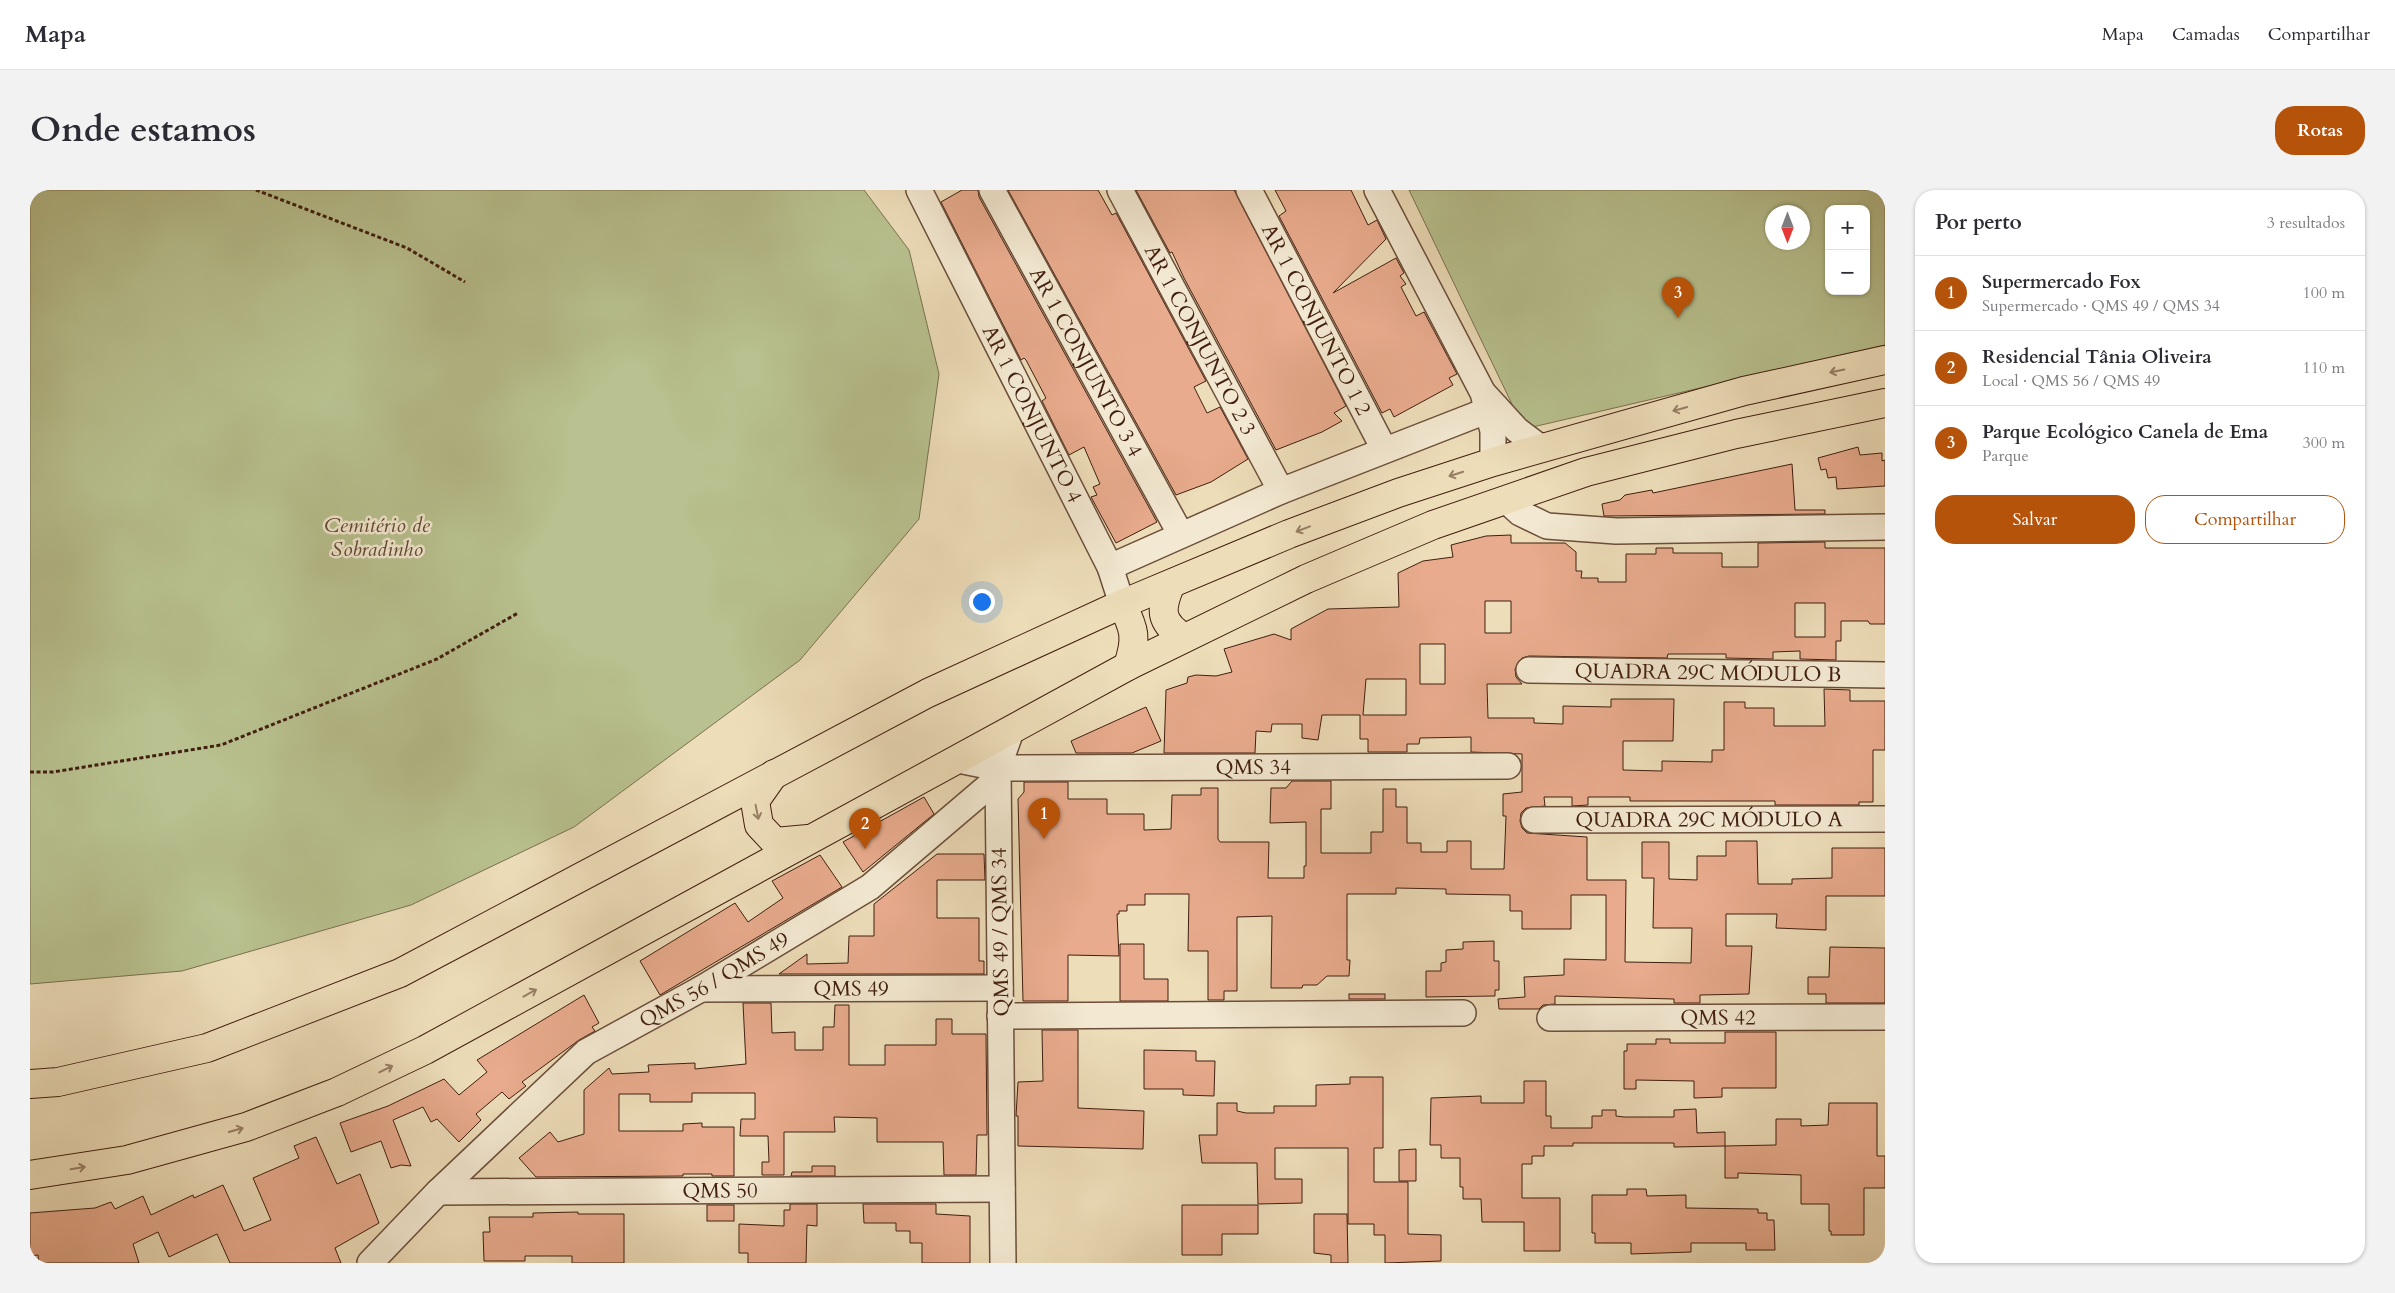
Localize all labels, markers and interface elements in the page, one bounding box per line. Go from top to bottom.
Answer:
text: Mapa [25,18,86,51]
text: Mapa [2102,22,2144,47]
text: Camadas [2172,22,2240,47]
text: Compartilhar [2268,22,2370,47]
text: Onde estamos [30,106,256,154]
button: Rotas [2275,106,2365,155]
north arrow [1765,205,1810,250]
map controls [1825,205,1870,295]
button: + [1825,205,1870,250]
text: Por perto [1935,208,2022,237]
text: 3 resultados [2267,212,2345,234]
street label: AR 1 CONJUNTO 1 2 [1254,219,1378,421]
street label: AR 1 CONJUNTO 2 3 [1137,240,1263,441]
button: − [1825,250,1870,295]
street label: AR 1 CONJUNTO 3 4 [1022,262,1150,462]
text: Supermercado Fox [1982,269,2141,295]
pin: 3 [1662,277,1694,318]
text: 1 [1947,282,1955,304]
text: 100 m [2303,282,2345,304]
text: Supermercado · QMS 49 / QMS 34 [1982,295,2220,317]
street label: AR 1 CONJUNTO 4 [975,320,1089,508]
text: Residencial Tânia Oliveira [1982,344,2212,370]
text: 2 [1947,357,1955,379]
text: 110 m [2303,357,2345,379]
one-way arrow [1830,366,1846,376]
text: Local · QMS 56 / QMS 49 [1982,370,2160,392]
one-way arrow [1672,405,1688,414]
text: Parque Ecológico Canela de Ema [1982,419,2268,445]
text: 3 [1947,432,1955,454]
text: 300 m [2303,432,2345,454]
text: Parque [1982,445,2029,467]
one-way arrow [1449,469,1465,479]
button: Salvar [1935,495,2135,544]
button: Compartilhar [2145,495,2345,544]
park label: Cemitério de Sobradinho [324,511,431,564]
one-way arrow [1296,525,1312,534]
your location [969,589,995,615]
street label: QUADRA 29C MÓDULO B [1574,657,1842,689]
street label: QMS 34 [1215,753,1291,782]
pin: 1 [1028,798,1060,839]
one-way arrow [753,804,762,820]
street label: QUADRA 29C MÓDULO A [1575,804,1843,835]
pin: 2 [849,808,881,849]
street label: QMS 49 / QMS 34 [985,847,1016,1017]
street label: QMS 56 / QMS 49 [634,925,795,1035]
street label: QMS 49 [813,974,889,1004]
one-way arrow [522,988,537,997]
street label: QMS 42 [1680,1003,1756,1033]
one-way arrow [378,1063,393,1073]
one-way arrow [227,1124,243,1134]
one-way arrow [70,1162,86,1172]
street label: QMS 50 [682,1176,758,1206]

